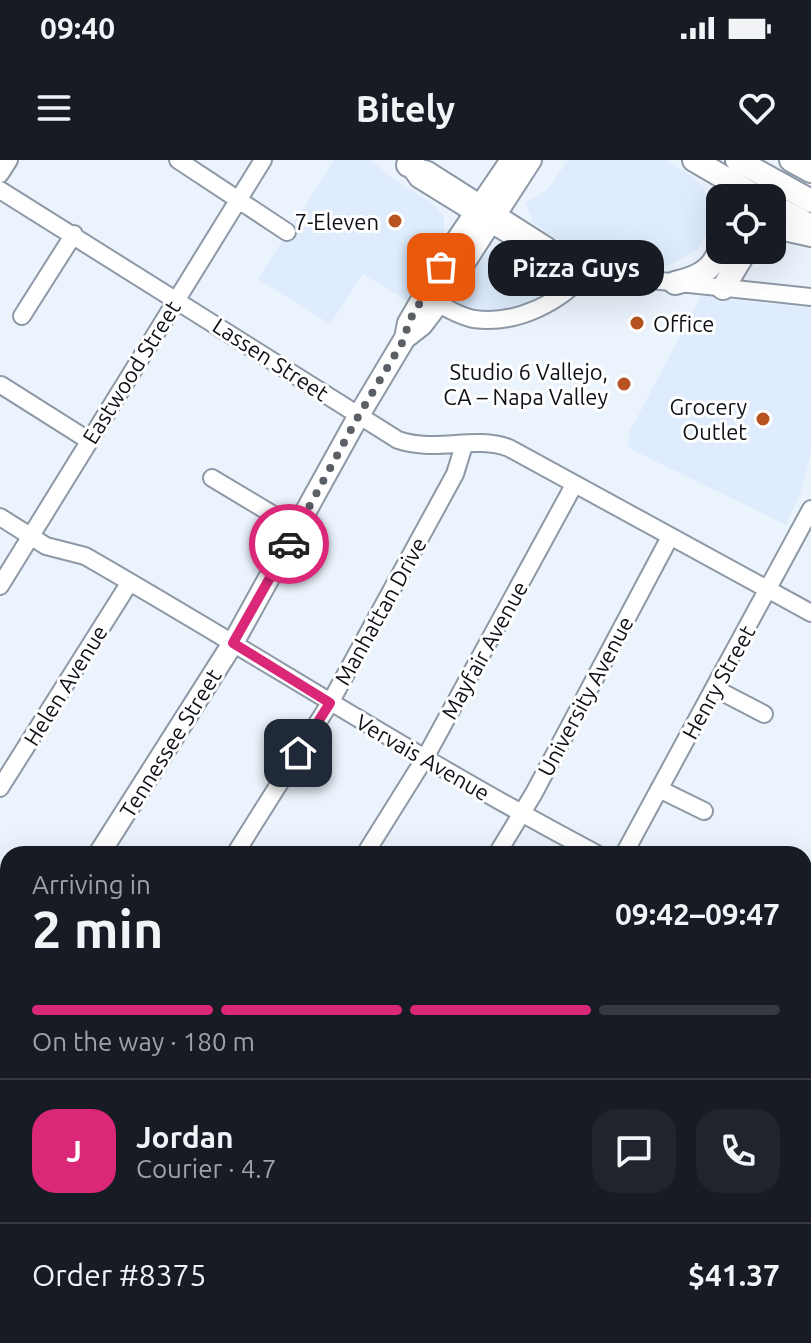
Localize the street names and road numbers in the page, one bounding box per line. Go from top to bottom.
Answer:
street label: Eastwood Street [77,296,185,448]
street label: Lassen Street [209,312,334,406]
street label: Manhattan Drive [329,533,431,689]
street label: Mayfair Avenue [436,577,532,723]
street label: University Avenue [532,612,638,780]
street label: Helen Avenue [18,620,112,750]
street label: Henry Street [677,621,760,743]
street label: Tennessee Street [114,664,226,822]
street label: Vervais Avenue [352,709,494,805]

